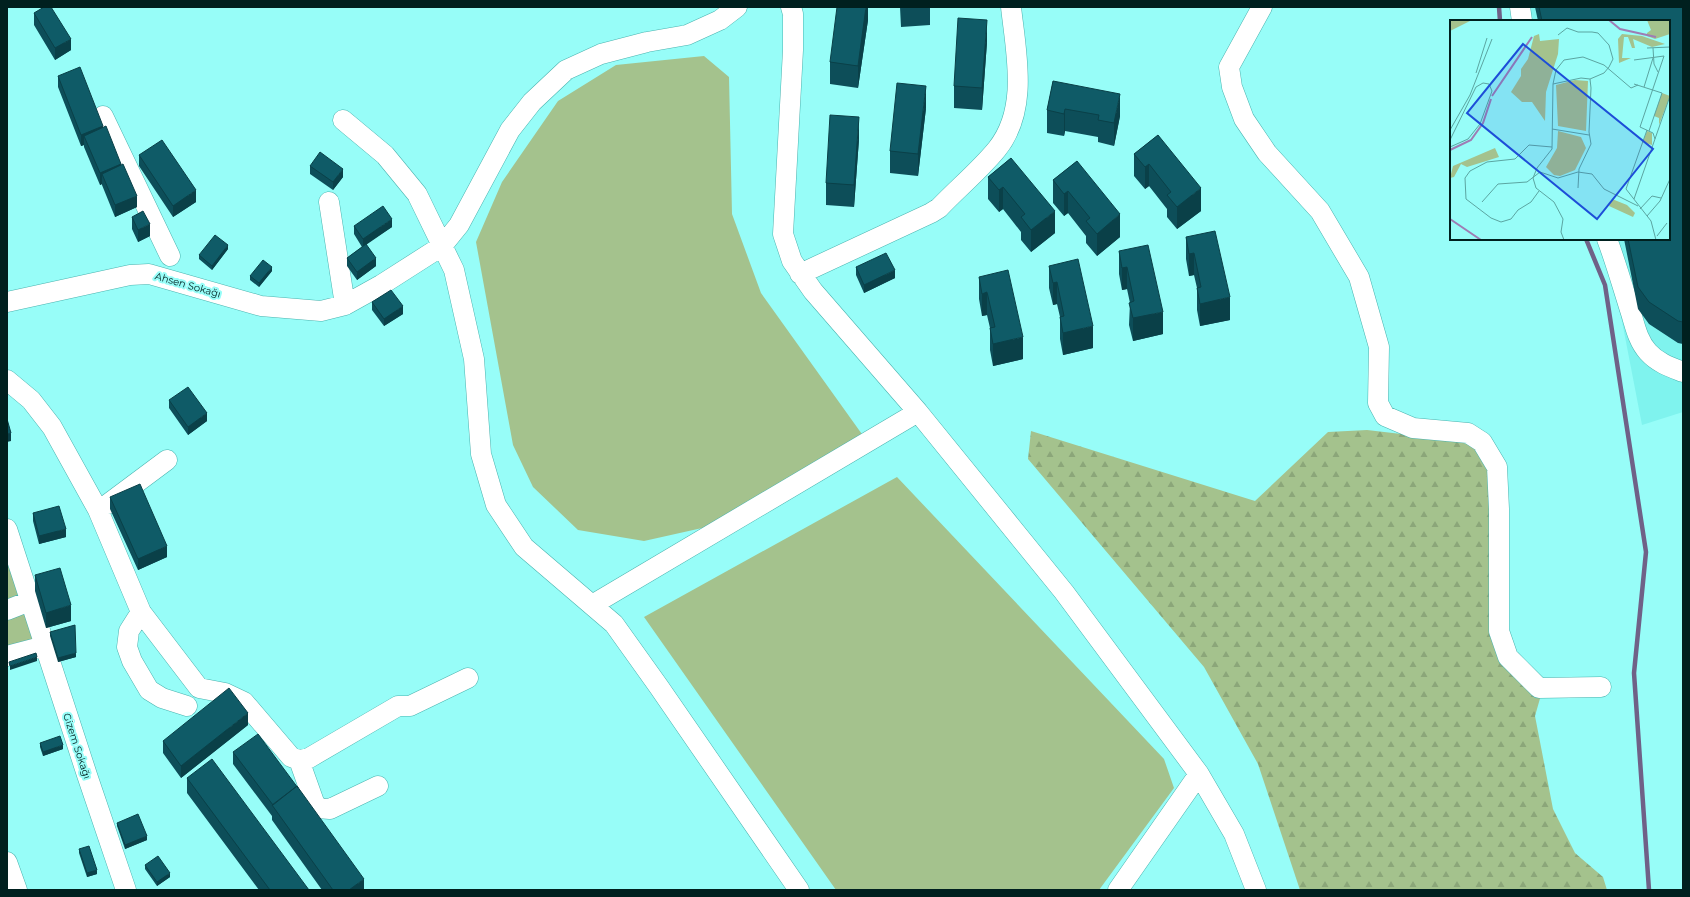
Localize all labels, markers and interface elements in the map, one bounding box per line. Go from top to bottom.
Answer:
inset map [1450,20,1670,240]
street label: Ahsen Sokağı [154,269,222,301]
street label: Gizem Sokağı [60,711,94,781]

